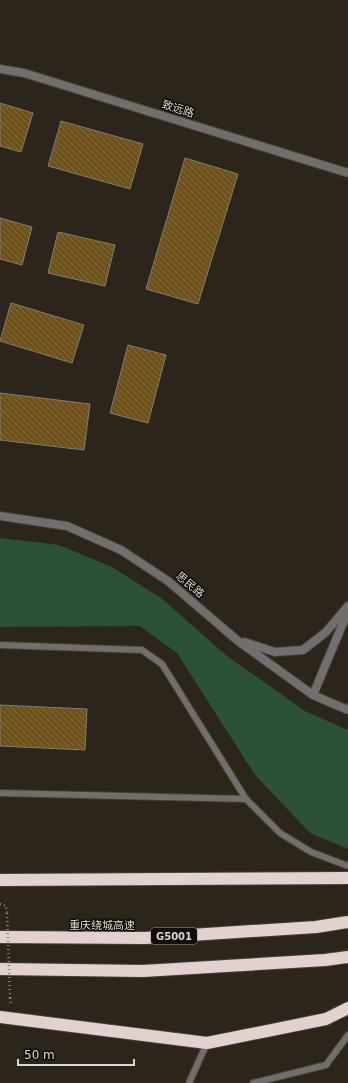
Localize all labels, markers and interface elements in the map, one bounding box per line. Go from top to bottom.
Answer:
street label: 致远路 [160,98,196,120]
street label: 思民路 [173,569,207,601]
street label: 重庆绕城高速 [69,919,135,932]
road number: G5001 [151,928,197,944]
scale bar [18,1041,134,1067]
text: 50 m [24,1048,55,1062]

